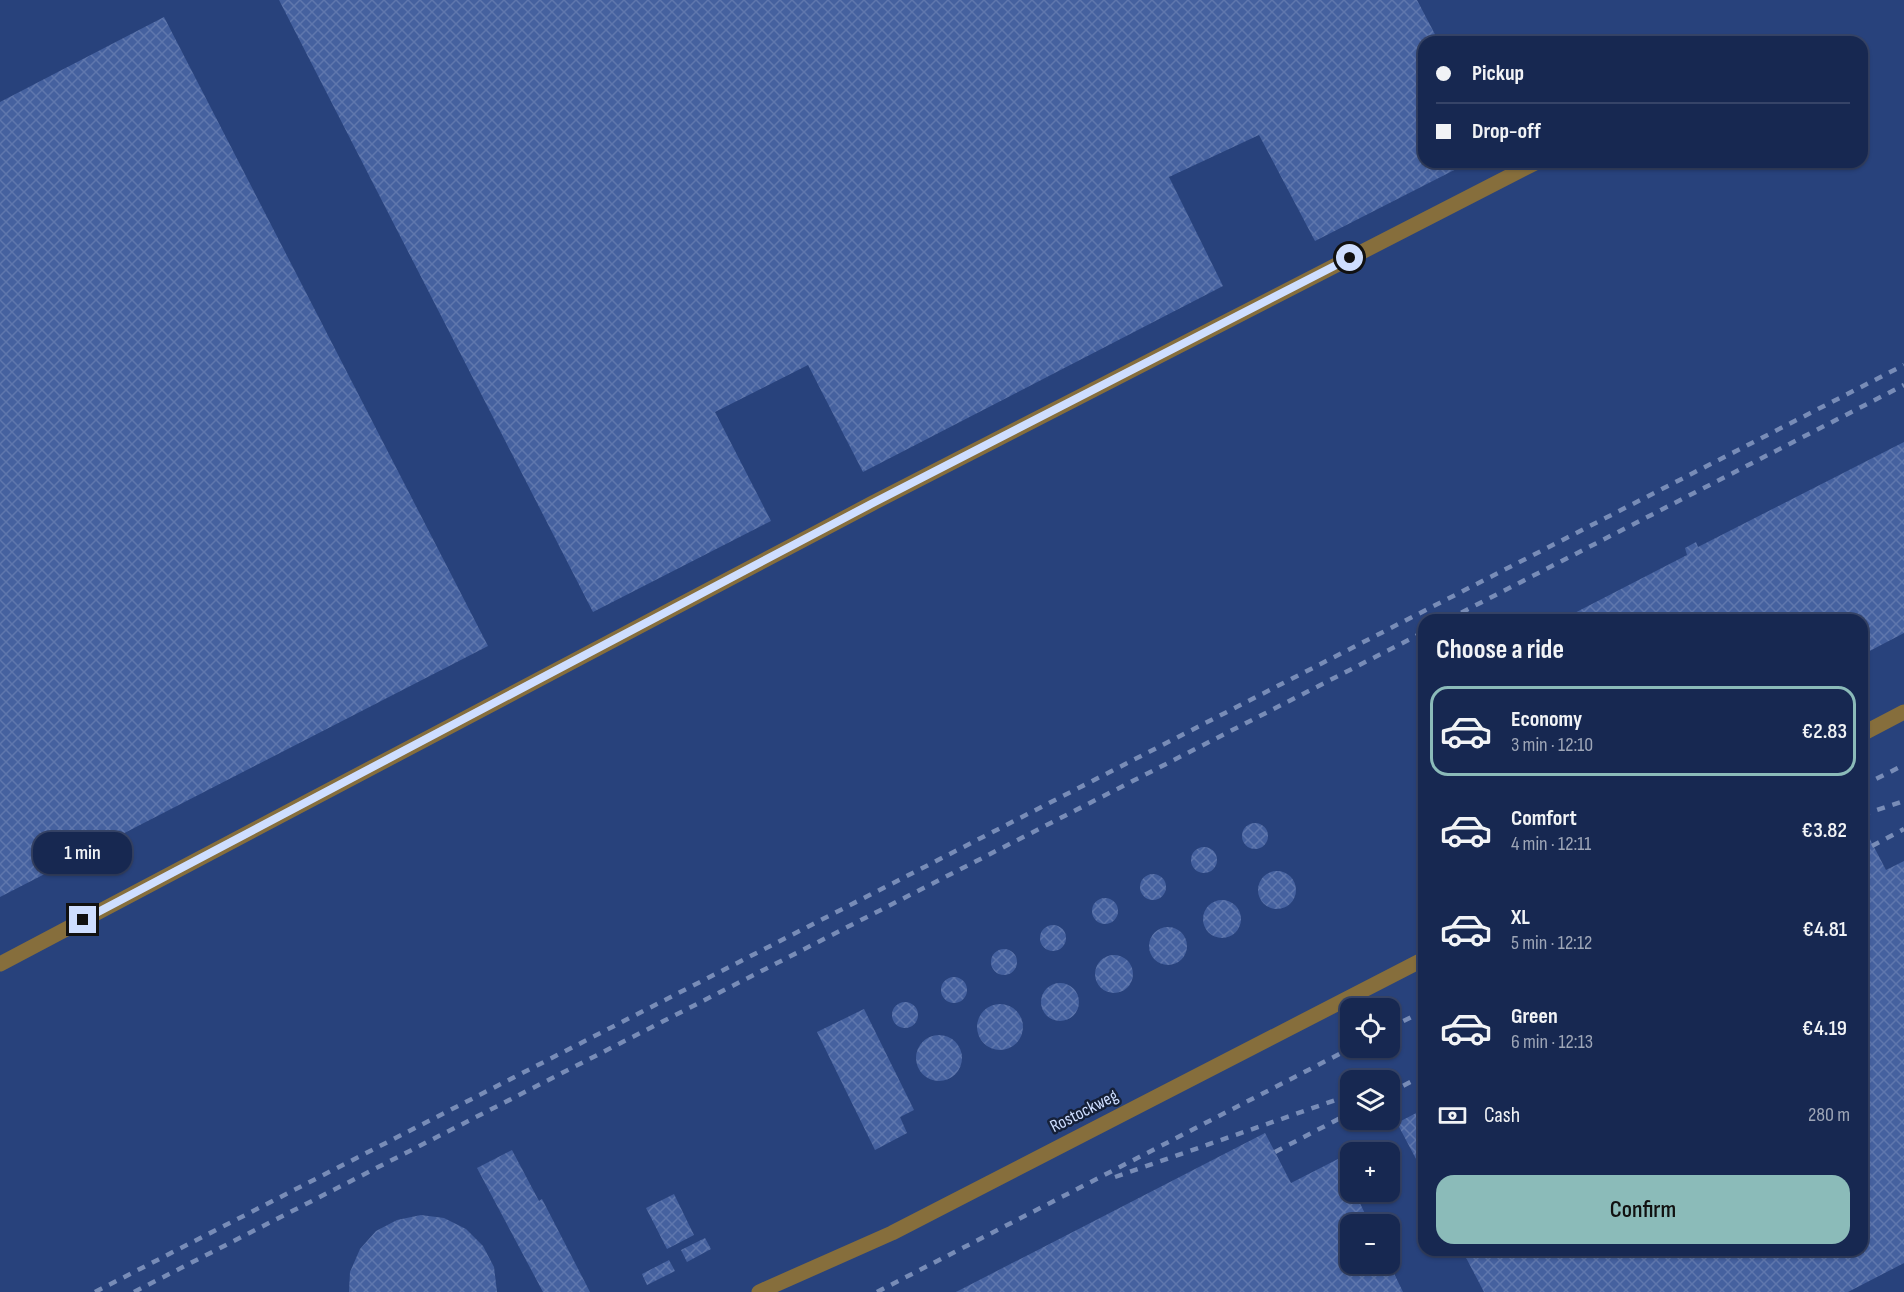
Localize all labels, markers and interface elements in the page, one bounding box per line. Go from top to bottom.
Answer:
text: Pickup [1472,60,1524,87]
text: Drop-off [1472,118,1541,145]
route start [1336,244,1363,271]
text: Choose a ride [1436,634,1564,666]
icon: car [1439,704,1493,758]
text: Economy [1511,706,1582,733]
text: €2.83 [1802,718,1847,745]
text: 3 min · 12:10 [1511,733,1593,757]
icon: car [1439,803,1493,857]
text: Comfort [1511,805,1577,832]
text: €3.82 [1802,817,1847,844]
text: 4 min · 12:11 [1511,832,1591,856]
callout: 1 min [34,833,132,875]
text: 1 min [64,841,101,865]
icon: car [1439,902,1493,956]
text: XL [1511,904,1530,931]
route end [69,906,96,933]
text: €4.81 [1802,916,1847,943]
text: 5 min · 12:12 [1511,931,1592,955]
map controls [1340,998,1400,1274]
button: locate [1340,998,1400,1058]
icon: car [1439,1001,1493,1055]
text: Green [1511,1003,1558,1030]
text: €4.19 [1802,1015,1847,1042]
text: 6 min · 12:13 [1511,1030,1593,1054]
button: layers [1340,1070,1400,1130]
street label: Rostockweg [1047,1085,1121,1137]
icon: cash [1436,1099,1469,1132]
text: Cash [1484,1102,1520,1129]
text: 280 m [1808,1103,1850,1127]
button: + [1340,1142,1400,1202]
button: Confirm [1436,1175,1850,1244]
button: − [1340,1214,1400,1274]

